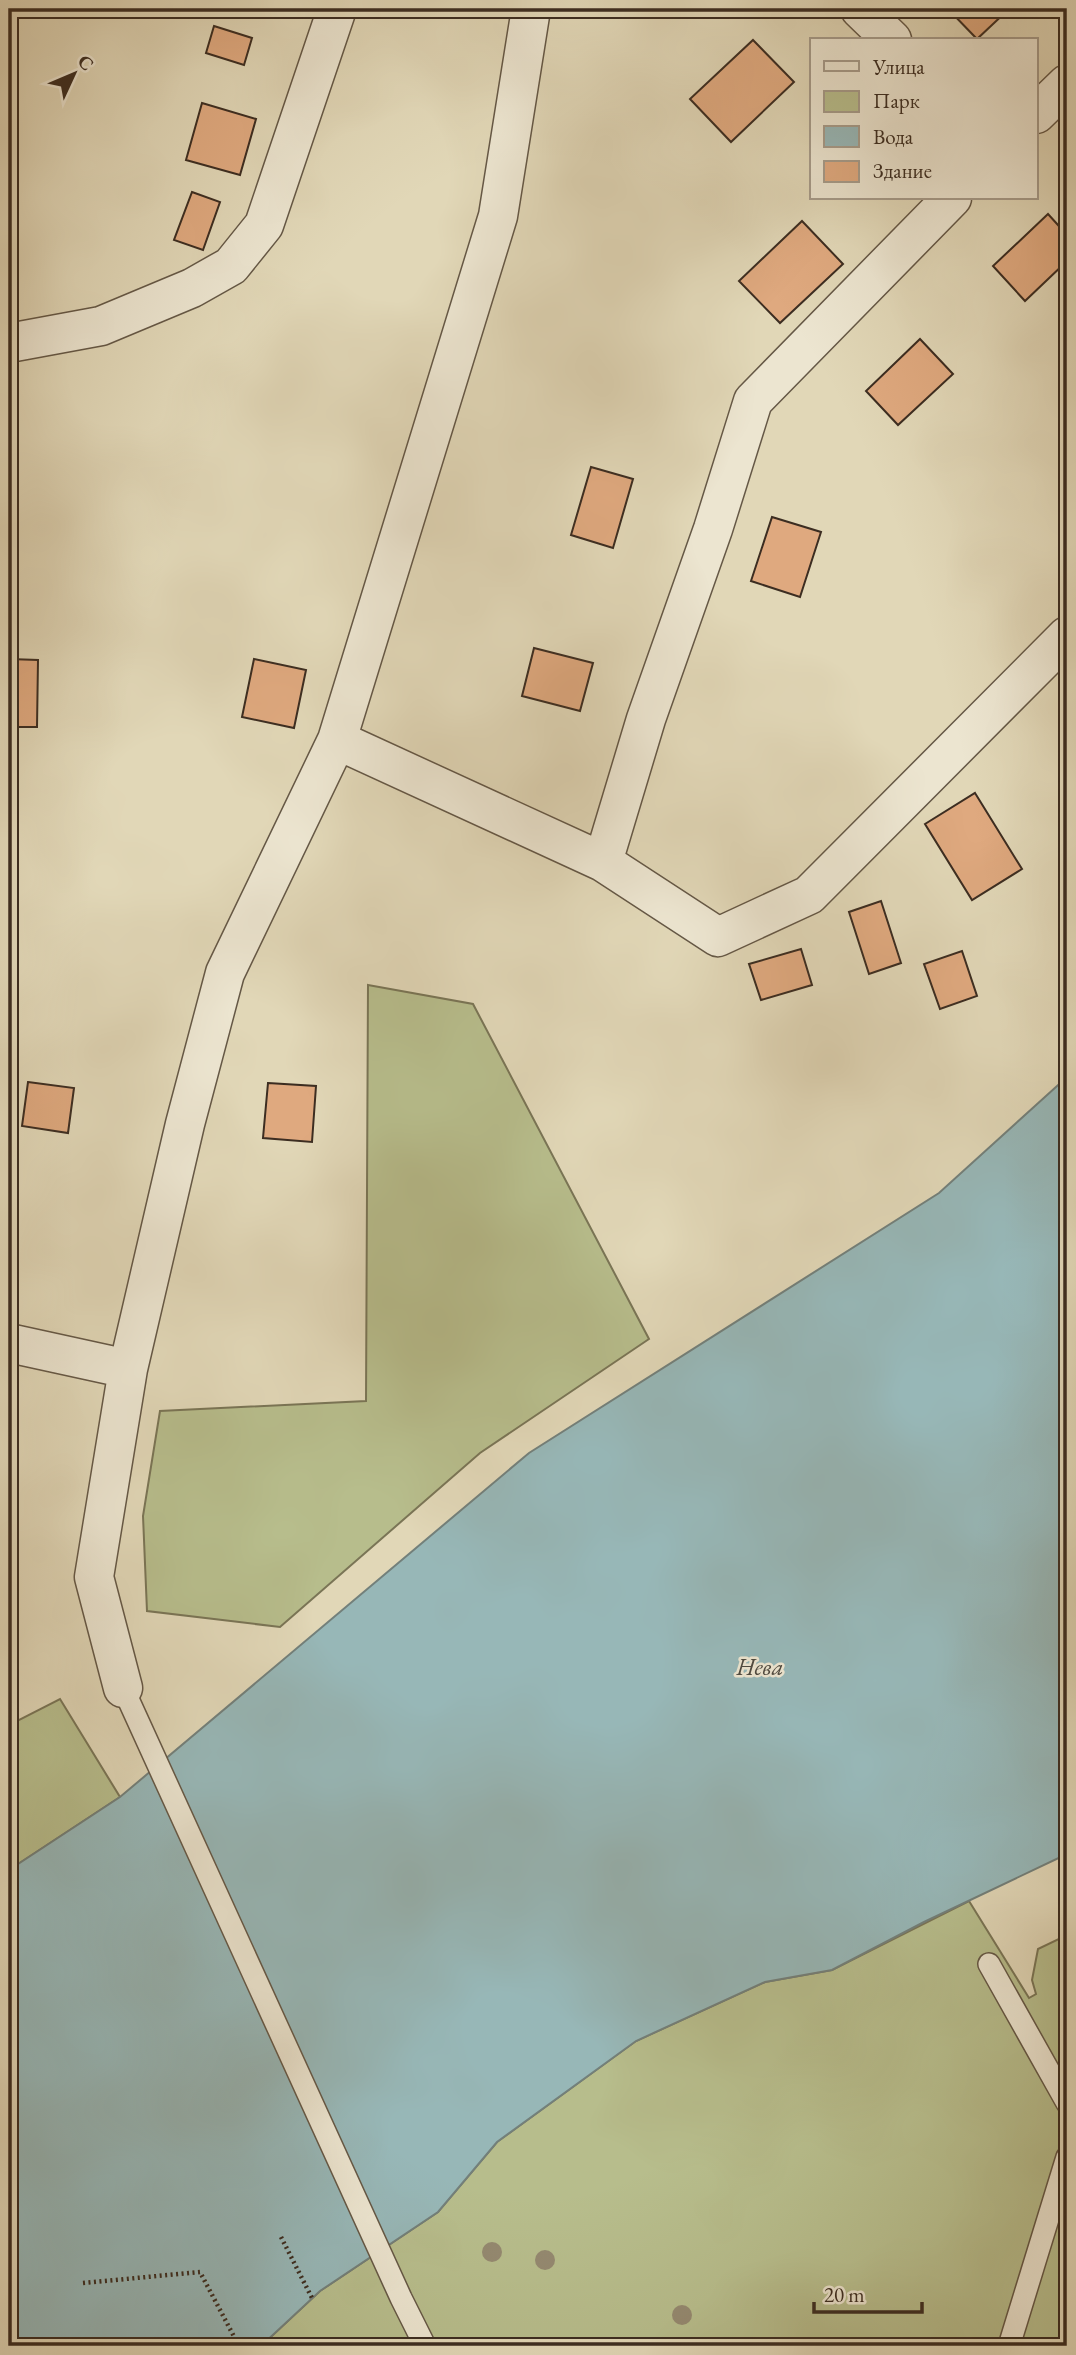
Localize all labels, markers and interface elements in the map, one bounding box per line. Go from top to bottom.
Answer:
north arrow [38,38,108,108]
legend [810,38,1038,200]
text: С [72,49,100,76]
text: Улица [872,53,925,80]
text: Парк [873,87,920,114]
text: Вода [873,123,914,150]
text: Здание [873,157,932,184]
water label: Нева [735,1651,784,1682]
scale bar [814,2271,922,2315]
text: 20 m [824,2281,865,2308]

